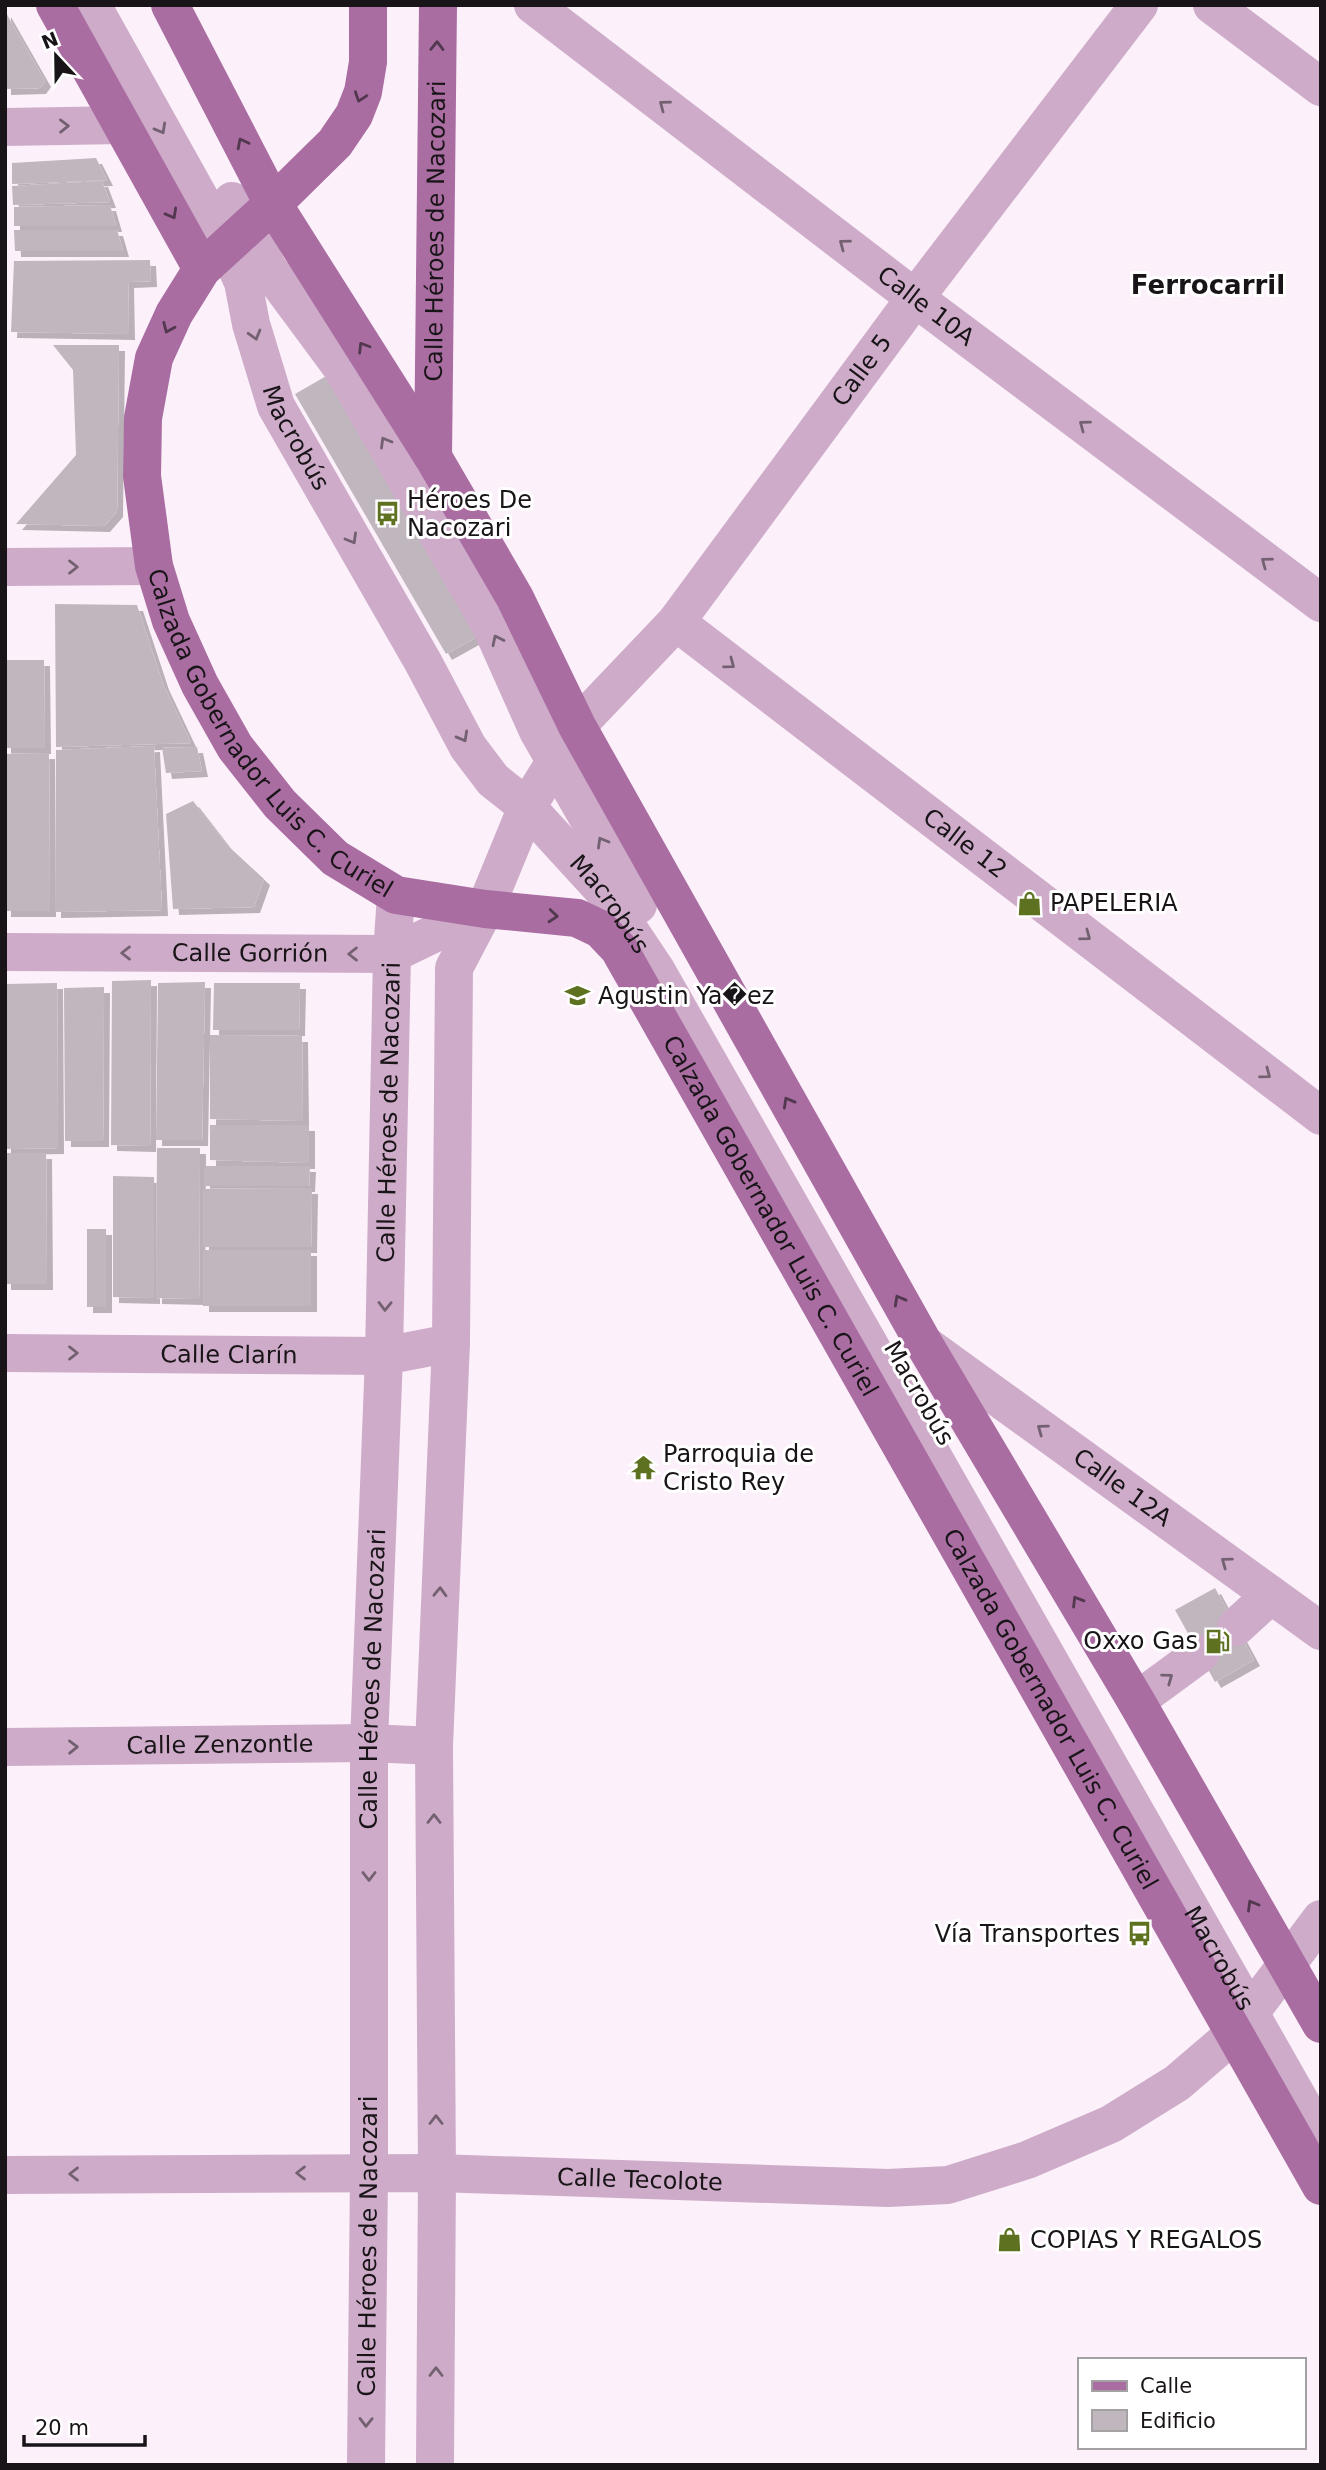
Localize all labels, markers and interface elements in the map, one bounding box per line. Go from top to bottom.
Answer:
north arrow [21,21,91,91]
text: N [38,27,61,53]
one-way arrow [430,40,445,51]
street label: Calle Héroes de Nacozari [420,80,451,382]
one-way arrow [354,90,368,103]
one-way arrow [659,101,671,114]
one-way arrow [59,118,70,134]
one-way arrow [153,122,166,134]
one-way arrow [236,138,250,151]
one-way arrow [164,207,177,220]
one-way arrow [839,239,852,252]
street label: Calle 10A [872,260,980,352]
district label: Ferrocarril [1131,270,1285,300]
one-way arrow [162,320,176,333]
one-way arrow [246,328,261,340]
street label: Calle 5 [826,329,897,412]
one-way arrow [359,342,371,355]
street label: Macrobús [257,382,335,495]
one-way arrow [1079,421,1092,434]
one-way arrow [380,437,393,450]
place label: Héroes De Nacozari [407,486,532,542]
bus stop icon: Héroes De Nacozari [373,500,401,528]
one-way arrow [344,531,357,544]
one-way arrow [1261,557,1274,570]
one-way arrow [69,559,79,575]
street label: Calzada Gobernador Luis C. Curiel [142,565,398,904]
one-way arrow [492,635,506,647]
one-way arrow [722,655,735,668]
one-way arrow [455,730,468,742]
street label: Calle 12 [918,802,1012,884]
one-way arrow [597,837,610,849]
street label: Macrobús [564,849,655,959]
shop icon: PAPELERIA [1016,889,1044,917]
place label: PAPELERIA [1050,889,1178,917]
one-way arrow [547,908,558,923]
one-way arrow [1078,928,1090,941]
street label: Calle Gorrión [172,939,328,968]
one-way arrow [120,945,130,961]
one-way arrow [347,946,358,962]
street label: Calle Héroes de Nacozari [372,962,406,1263]
school or university icon: Agustin Ya�ez [564,982,592,1010]
place label: Agustin Ya�ez [598,982,774,1010]
street label: Calzada Gobernador Luis C. Curiel [657,1031,884,1401]
one-way arrow [1259,1066,1271,1079]
one-way arrow [783,1096,796,1109]
one-way arrow [894,1295,907,1307]
one-way arrow [377,1301,393,1312]
street label: Macrobús [878,1336,960,1450]
street label: Calle Clarín [160,1340,298,1369]
one-way arrow [69,1345,79,1361]
one-way arrow [1037,1425,1050,1437]
place label: Parroquia de Cristo Rey [663,1440,814,1496]
street label: Calle 12A [1068,1443,1178,1533]
temple icon: Parroquia de Cristo Rey [629,1454,657,1482]
street label: Calzada Gobernador Luis C. Curiel [937,1524,1164,1894]
street label: Calle Héroes de Nacozari [355,1528,391,1830]
one-way arrow [1221,1558,1234,1571]
one-way arrow [433,1586,448,1597]
one-way arrow [1072,1596,1085,1609]
place label: Oxxo Gas [1083,1627,1198,1655]
fuel station icon: Oxxo Gas [1204,1627,1232,1655]
one-way arrow [1160,1673,1173,1686]
street label: Calle Zenzontle [126,1730,314,1760]
one-way arrow [69,1739,79,1755]
one-way arrow [426,1813,442,1824]
one-way arrow [361,1872,377,1882]
one-way arrow [1247,1899,1260,1912]
street label: Macrobús [1178,1901,1259,2015]
place label: Vía Transportes [935,1920,1120,1948]
bus stop icon: Vía Transportes [1126,1920,1154,1948]
street label: Calle Héroes de Nacozari [353,2095,383,2397]
one-way arrow [428,2114,444,2125]
street label: Calle Tecolote [556,2163,723,2196]
one-way arrow [295,2166,306,2181]
one-way arrow [68,2167,79,2182]
shop icon: COPIAS Y REGALOS [996,2226,1024,2254]
place label: COPIAS Y REGALOS [1030,2226,1262,2254]
legend [1078,2358,1305,2449]
one-way arrow [428,2366,443,2377]
text: Calle [1140,2374,1192,2398]
scale bar [24,2404,145,2448]
text: Edificio [1140,2409,1216,2433]
text: 20 m [35,2416,89,2440]
one-way arrow [359,2417,374,2428]

